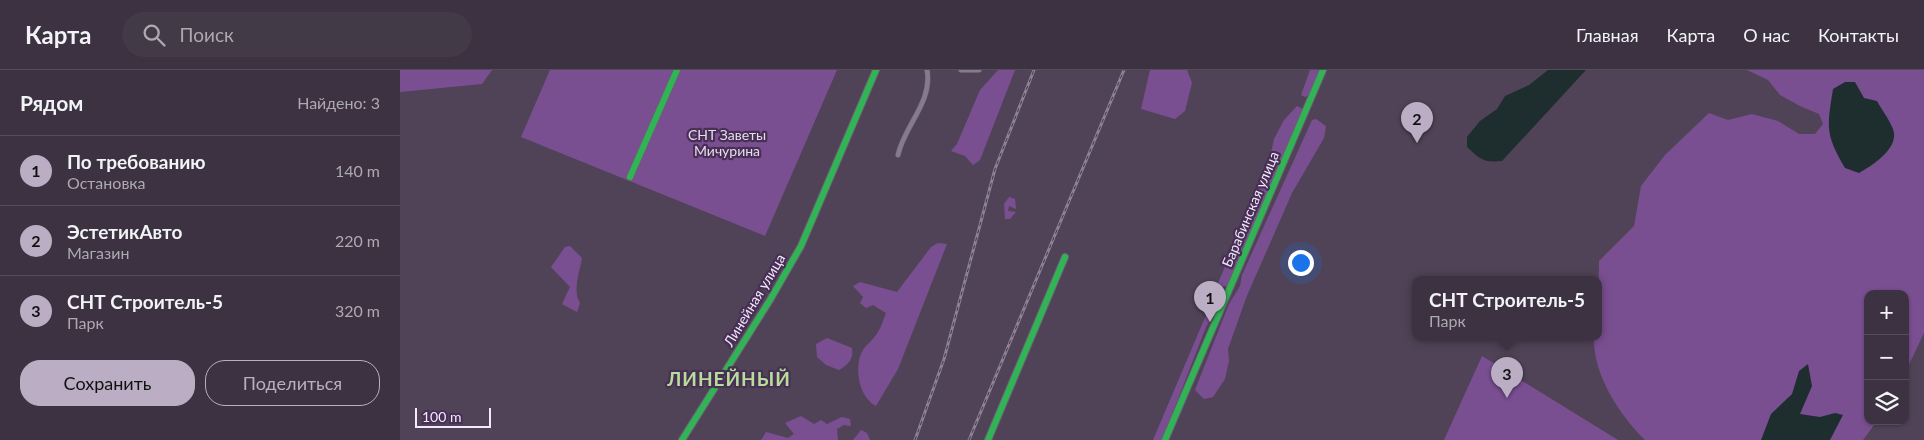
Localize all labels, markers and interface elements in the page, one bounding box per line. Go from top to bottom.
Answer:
search box [122,12,472,57]
text: Карта [25,20,92,49]
icon: search [140,21,168,49]
text: Поиск [180,23,234,46]
text: Главная [1576,24,1639,46]
text: Карта [1667,24,1715,46]
text: О нас [1743,24,1790,46]
text: Контакты [1818,24,1899,46]
text: Рядом [20,90,83,115]
text: Найдено: 3 [297,93,380,112]
pin: 2 [1401,102,1433,143]
park label: СНТ Заветы Мичурина [688,126,766,159]
street label: Барабинская улица [1218,149,1282,269]
text: По требованию [67,150,206,173]
text: 1 [31,161,41,180]
text: 140 m [335,161,380,180]
text: Остановка [67,173,146,192]
text: ЭстетикАвто [67,220,182,243]
text: 2 [31,231,41,250]
text: 220 m [335,231,380,250]
text: Магазин [67,243,129,262]
your location [1288,250,1314,276]
street label: Линейная улица [719,251,788,350]
popup [1412,276,1602,341]
pin: 1 [1194,281,1226,322]
text: СНТ Строитель-5 [1429,288,1585,311]
text: СНТ Строитель-5 [67,290,223,313]
map controls [1864,290,1909,425]
button: + [1864,290,1909,335]
text: 3 [31,301,41,320]
text: 320 m [335,301,380,320]
text: Парк [1429,311,1466,330]
text: Парк [67,313,104,332]
button: − [1864,335,1909,380]
pin: 3 [1491,357,1523,398]
button: Сохранить [20,360,195,406]
button: Поделиться [205,360,380,406]
district label: ЛИНЕЙНЫЙ [666,367,791,390]
button: layers [1864,380,1909,425]
scale bar [415,405,491,428]
text: 100 m [422,408,461,425]

